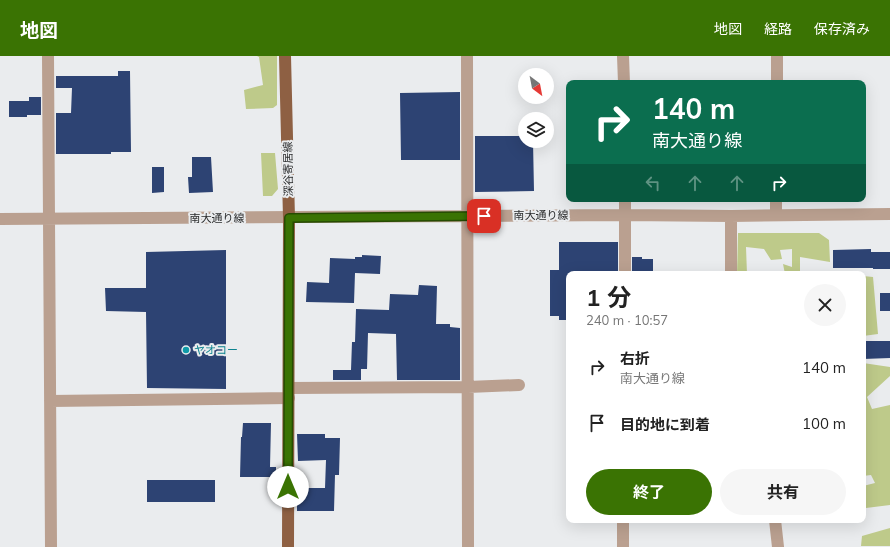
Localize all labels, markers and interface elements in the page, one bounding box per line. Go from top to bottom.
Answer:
text: 地図 [20,18,58,42]
text: 地図 [714,20,742,38]
text: 経路 [764,20,792,38]
text: 保存済み [814,20,870,38]
north arrow [518,68,554,104]
map controls [518,68,554,148]
text: 140 m [652,91,735,126]
icon: right [586,96,638,148]
button: layers [518,112,554,148]
text: 南大通り線 [652,129,742,152]
street label: 深谷寄居線 [281,141,295,197]
icon: left [642,172,664,194]
icon: ahead [684,172,706,194]
icon: ahead [726,172,748,194]
icon: right [768,172,790,194]
pin [467,199,501,233]
icon: arrive [473,205,495,227]
street label: 南大通り線 [514,208,569,222]
street label: 南大通り線 [190,211,245,225]
text: 1 分 [586,282,631,312]
button: close [804,284,846,326]
text: 240 m · 10:57 [586,312,668,328]
place label: ヤオコー [194,343,238,357]
marker: ヤオコー [181,345,191,355]
text: 右折 [620,349,650,368]
icon: right [586,356,608,378]
text: 140 m [802,358,846,377]
text: 南大通り線 [620,370,685,386]
icon: arrive [586,412,608,434]
text: 100 m [802,414,846,433]
text: 目的地に到着 [620,415,710,434]
position arrow [267,466,309,508]
button: 終了 [586,469,712,515]
button: 共有 [720,469,846,515]

